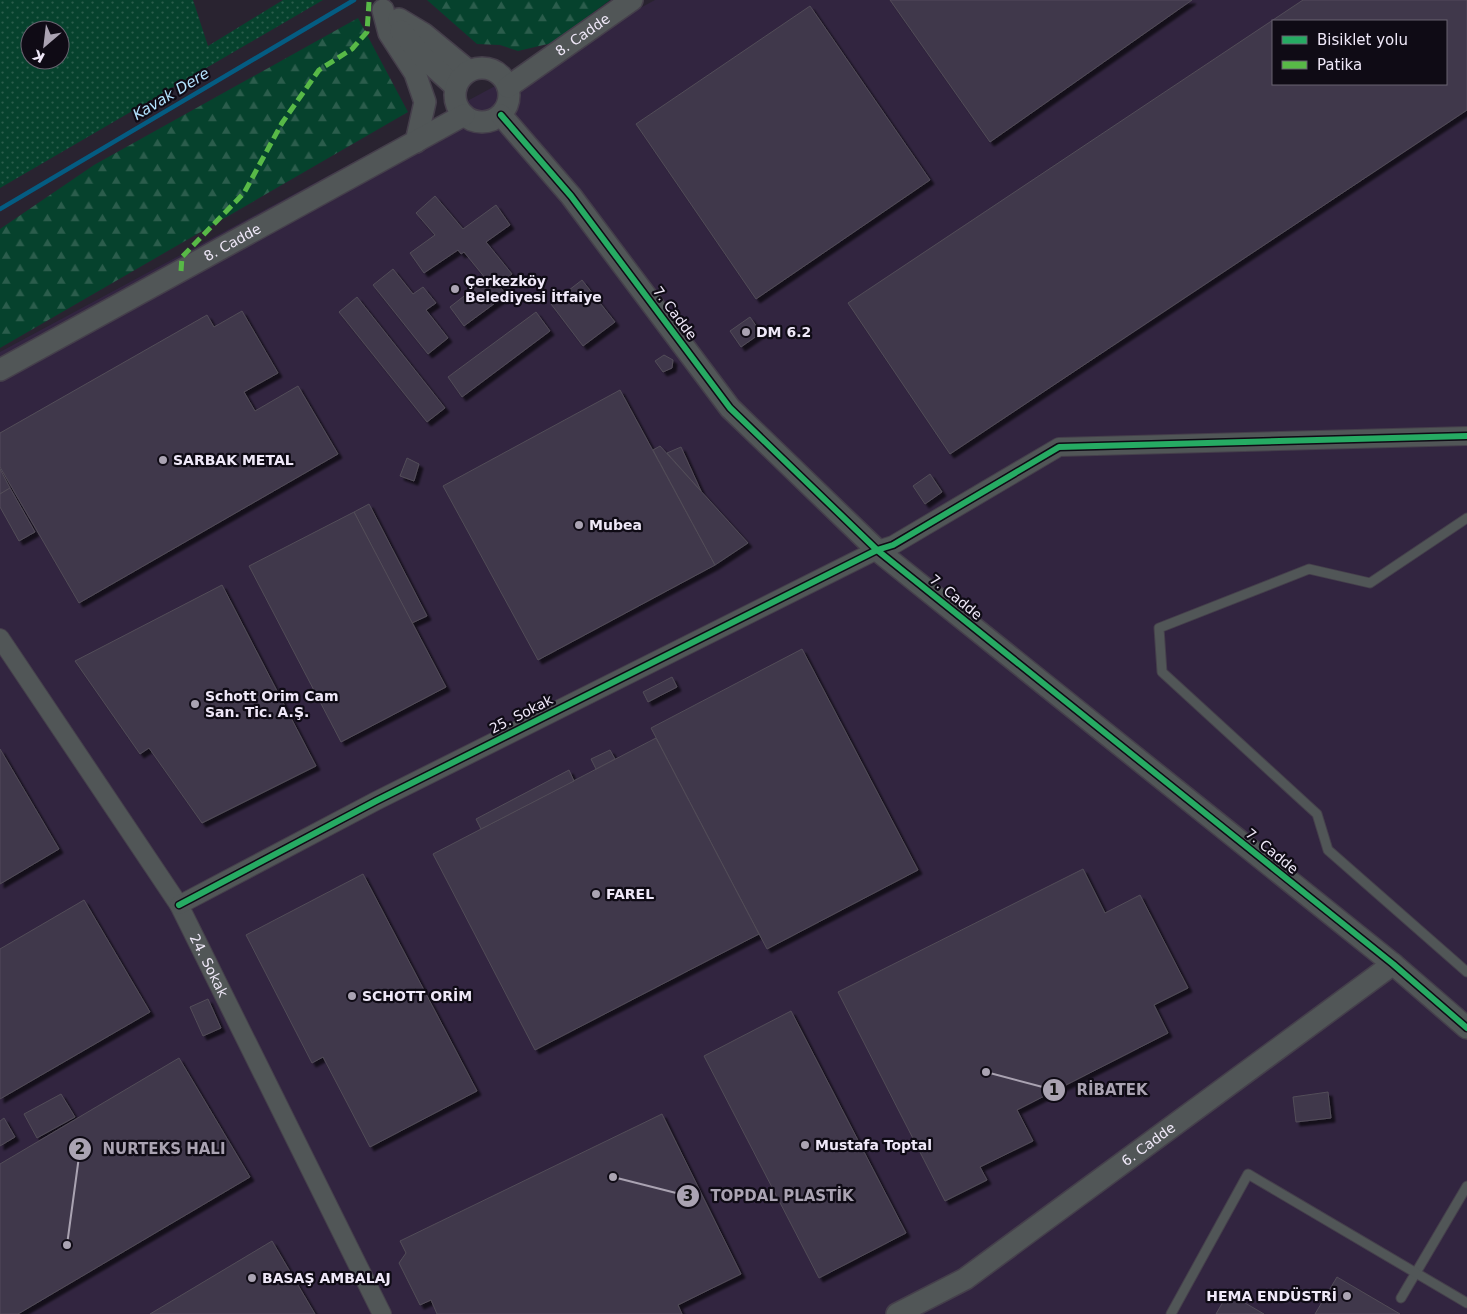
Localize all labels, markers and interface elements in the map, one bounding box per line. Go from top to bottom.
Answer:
street label: 8. Cadde [552,10,613,59]
north arrow [20,20,70,70]
legend [1272,20,1447,85]
text: Bisiklet yolu [1317,31,1408,49]
text: K [29,46,47,66]
text: Patika [1317,56,1362,74]
water label: Kavak Dere [129,64,213,124]
street label: 8. Cadde [201,220,264,264]
place label: Çerkezköy Belediyesi İtfaiye [465,273,602,305]
marker: Çerkezköy Belediyesi İtfaiye [449,283,461,295]
street label: 7. Cadde [650,283,700,343]
place label: DM 6.2 [756,324,811,340]
marker: DM 6.2 [740,326,752,338]
place label: SARBAK METAL [173,452,294,468]
marker: SARBAK METAL [157,454,169,466]
place label: Mubea [589,517,642,533]
marker: Mubea [573,519,585,531]
street label: 7. Cadde [927,571,985,623]
place label: Schott Orim Cam San. Tic. A.Ş. [205,688,339,720]
street label: 25. Sokak [487,691,556,737]
marker: Schott Orim Cam San. Tic. A.Ş. [189,698,201,710]
street label: 7. Cadde [1243,825,1301,877]
place label: FAREL [606,886,654,902]
marker: FAREL [590,888,602,900]
street label: 24. Sokak [187,931,232,1001]
place label: SCHOTT ORİM [362,988,472,1004]
marker: SCHOTT ORİM [346,990,358,1002]
callout: RİBATEK [1041,1075,1157,1105]
text: RİBATEK [1076,1080,1149,1099]
text: 1 [1049,1081,1059,1099]
street label: 6. Cadde [1118,1119,1178,1169]
callout: NURTEKS HALI [68,1134,236,1164]
place label: Mustafa Toptal [815,1137,932,1153]
marker: Mustafa Toptal [799,1139,811,1151]
text: 2 [75,1140,85,1158]
text: NURTEKS HALI [102,1140,226,1158]
callout: TOPDAL PLASTİK [676,1181,864,1211]
text: TOPDAL PLASTİK [710,1186,855,1205]
text: 3 [683,1187,693,1205]
place label: BASAŞ AMBALAJ [262,1270,391,1286]
marker: BASAŞ AMBALAJ [246,1272,258,1284]
place label: HEMA ENDÜSTRİ [1206,1287,1337,1304]
marker: HEMA ENDÜSTRİ [1341,1290,1353,1302]

